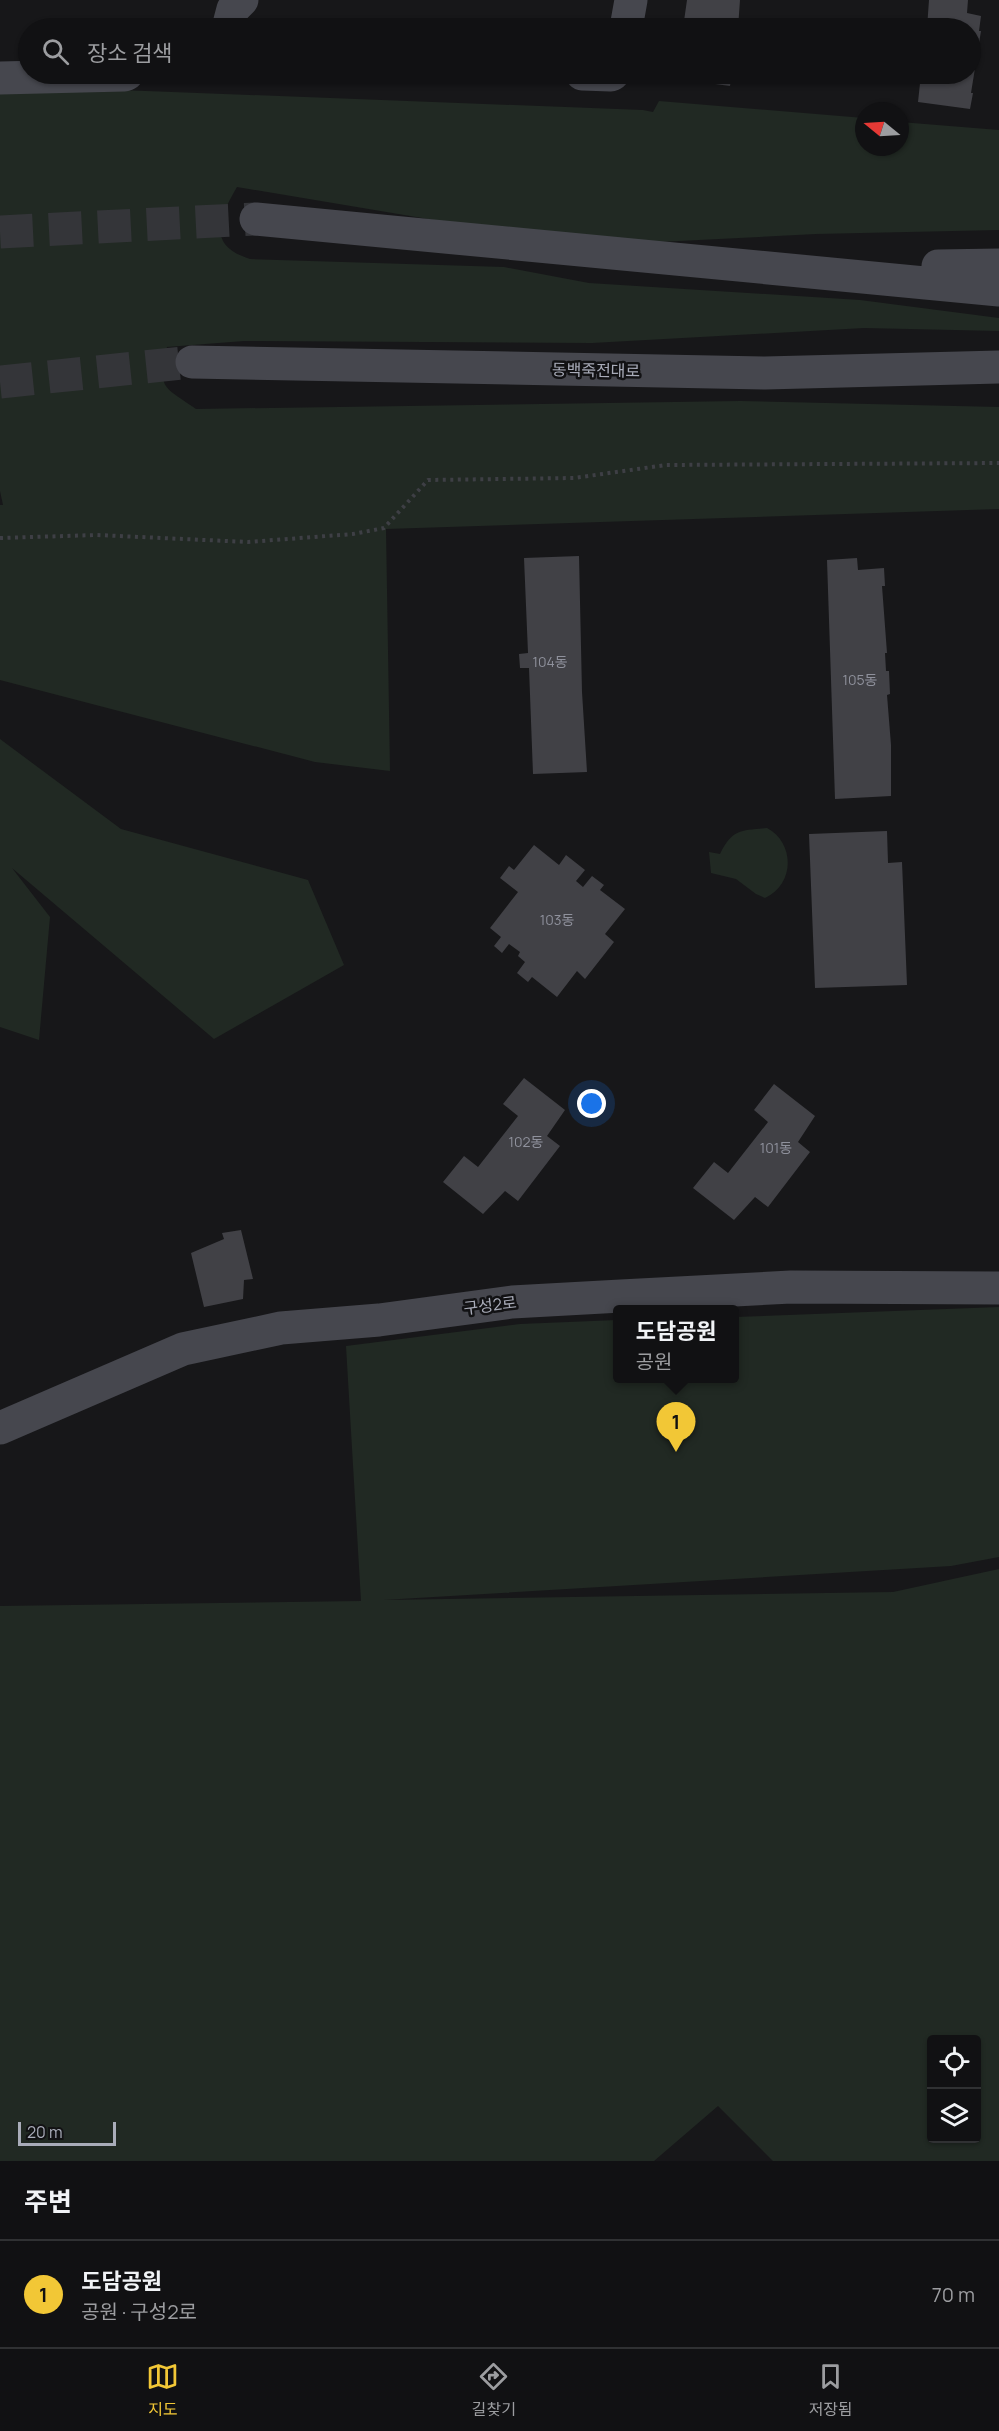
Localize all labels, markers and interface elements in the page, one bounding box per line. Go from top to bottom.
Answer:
search box [18,18,981,84]
icon: search [39,35,72,68]
text: 장소 검색 [87,38,172,68]
north arrow [855,102,909,156]
street label: 동백죽전대로 [552,358,641,382]
house number: 104동 [532,652,568,671]
house number: 105동 [843,670,878,689]
house number: 103동 [540,910,574,929]
your location [577,1089,606,1118]
house number: 102동 [509,1132,544,1151]
house number: 101동 [760,1138,792,1157]
street label: 구성2로 [462,1291,518,1319]
popup [613,1305,739,1383]
text: 도담공원 [636,1316,716,1346]
text: 공원 [636,1348,672,1375]
pin: 1 [656,1402,696,1452]
map controls [927,2035,981,2143]
button: locate [927,2035,981,2089]
button: layers [927,2089,981,2143]
scale bar [18,2119,116,2146]
text: 20 m [27,2121,63,2143]
text: 주변 [24,2183,72,2219]
text: 도담공원 [81,2266,162,2296]
text: 1 [39,2281,48,2308]
text: 70 m [932,2281,975,2308]
text: 공원 · 구성2로 [81,2298,197,2325]
tab: 지도 [146,2360,179,2420]
tab: 길찾기 [472,2360,516,2420]
tab: 저장됨 [809,2360,853,2420]

